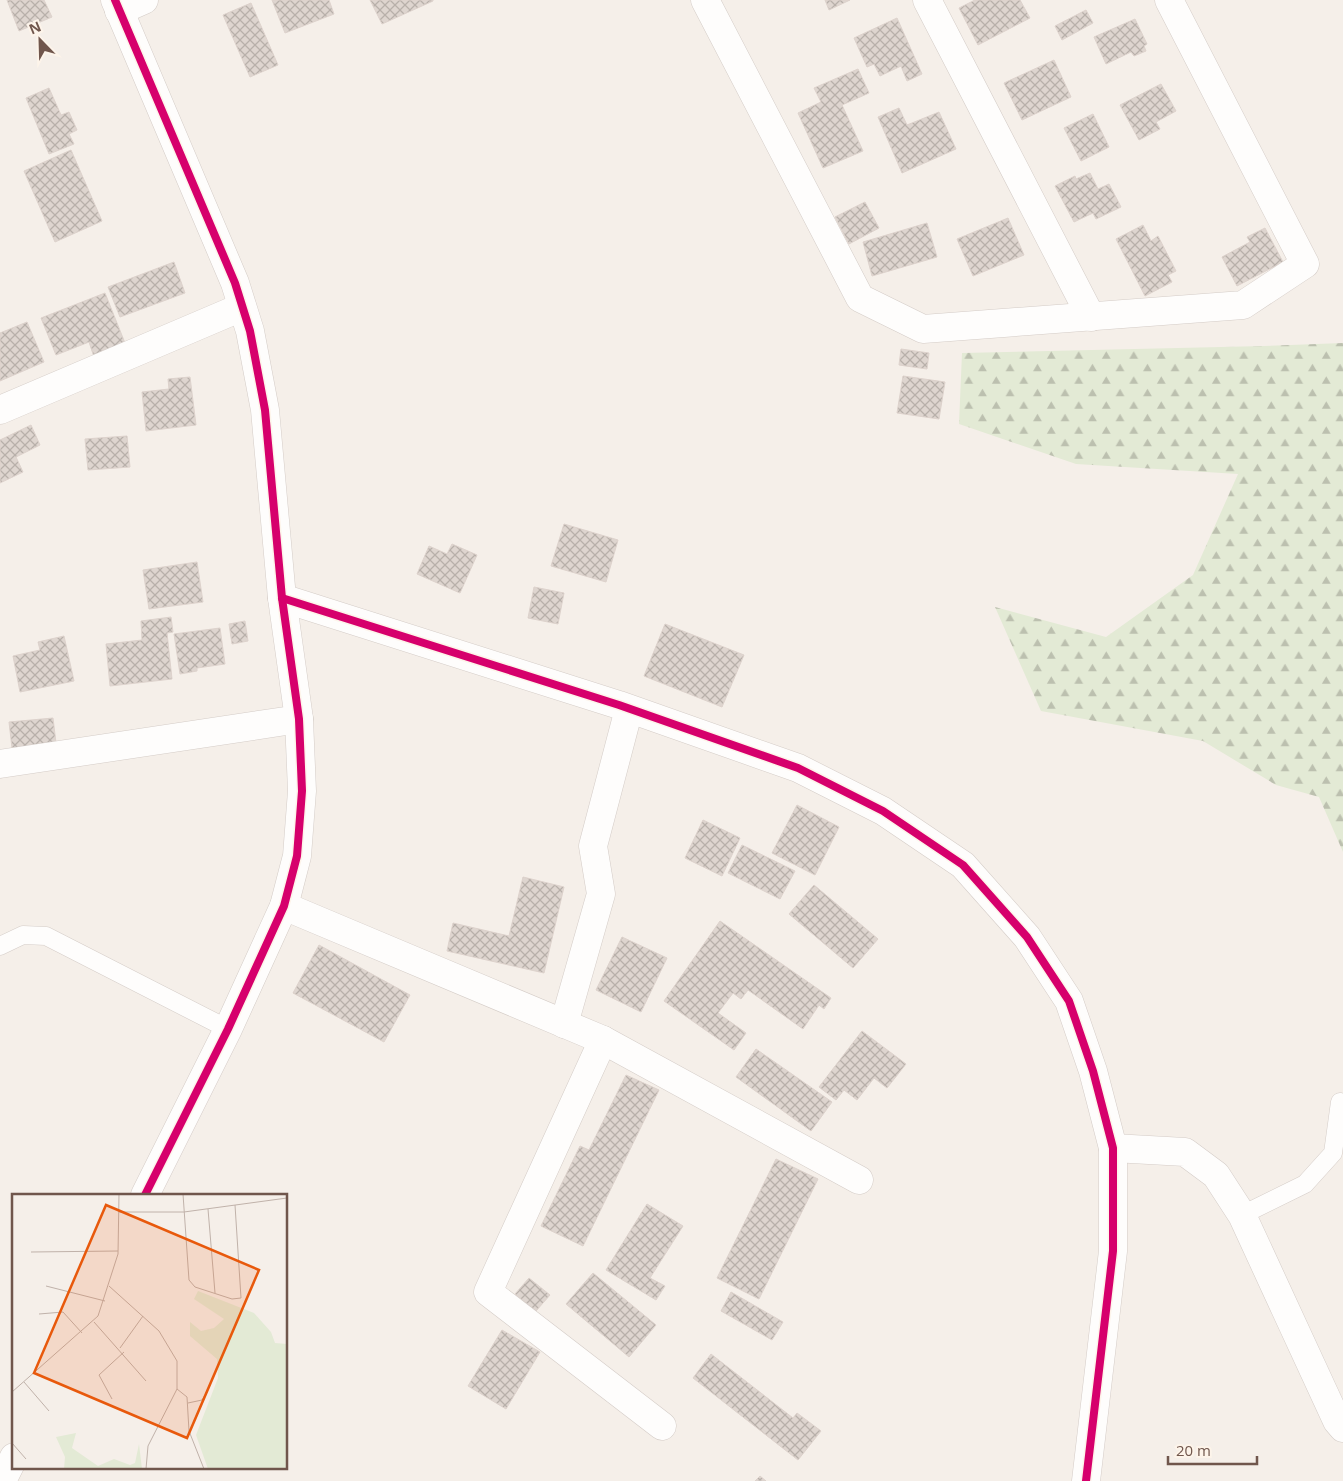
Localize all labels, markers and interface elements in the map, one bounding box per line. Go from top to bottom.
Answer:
north arrow [15,15,65,65]
text: N [26,17,44,39]
inset map [12,1194,288,1468]
scale bar [1168,1434,1257,1466]
text: 20 m [1176,1440,1211,1460]

